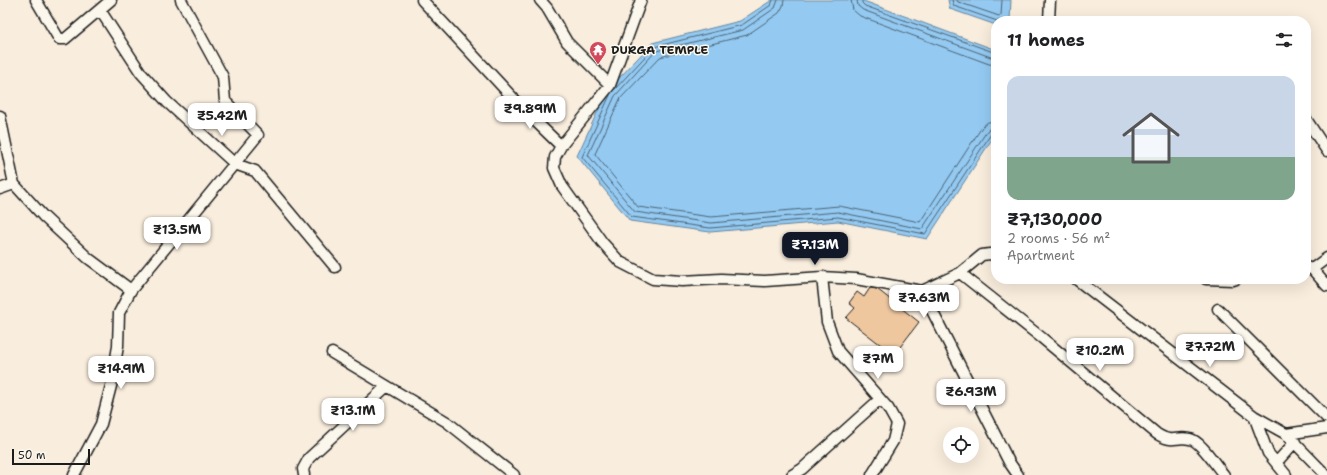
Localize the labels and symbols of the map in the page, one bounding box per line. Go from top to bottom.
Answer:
temple icon: DURGA TEMPLE [588,40,608,65]
place label: DURGA TEMPLE [611,42,708,58]
pin: ₹9.89M [497,96,563,130]
pin: ₹5.42M [189,103,255,137]
pin: ₹13.5M [144,217,210,251]
pin: ₹7.13M [782,232,848,266]
pin: ₹7.63M [891,285,957,319]
pin: ₹7.72M [1177,334,1243,368]
pin: ₹10.2M [1067,338,1133,372]
pin: ₹7M [859,346,897,380]
pin: ₹14.9M [88,356,154,390]
pin: ₹6.93M [938,379,1004,413]
pin: ₹13.1M [320,398,386,432]
scale bar [12,447,90,466]

